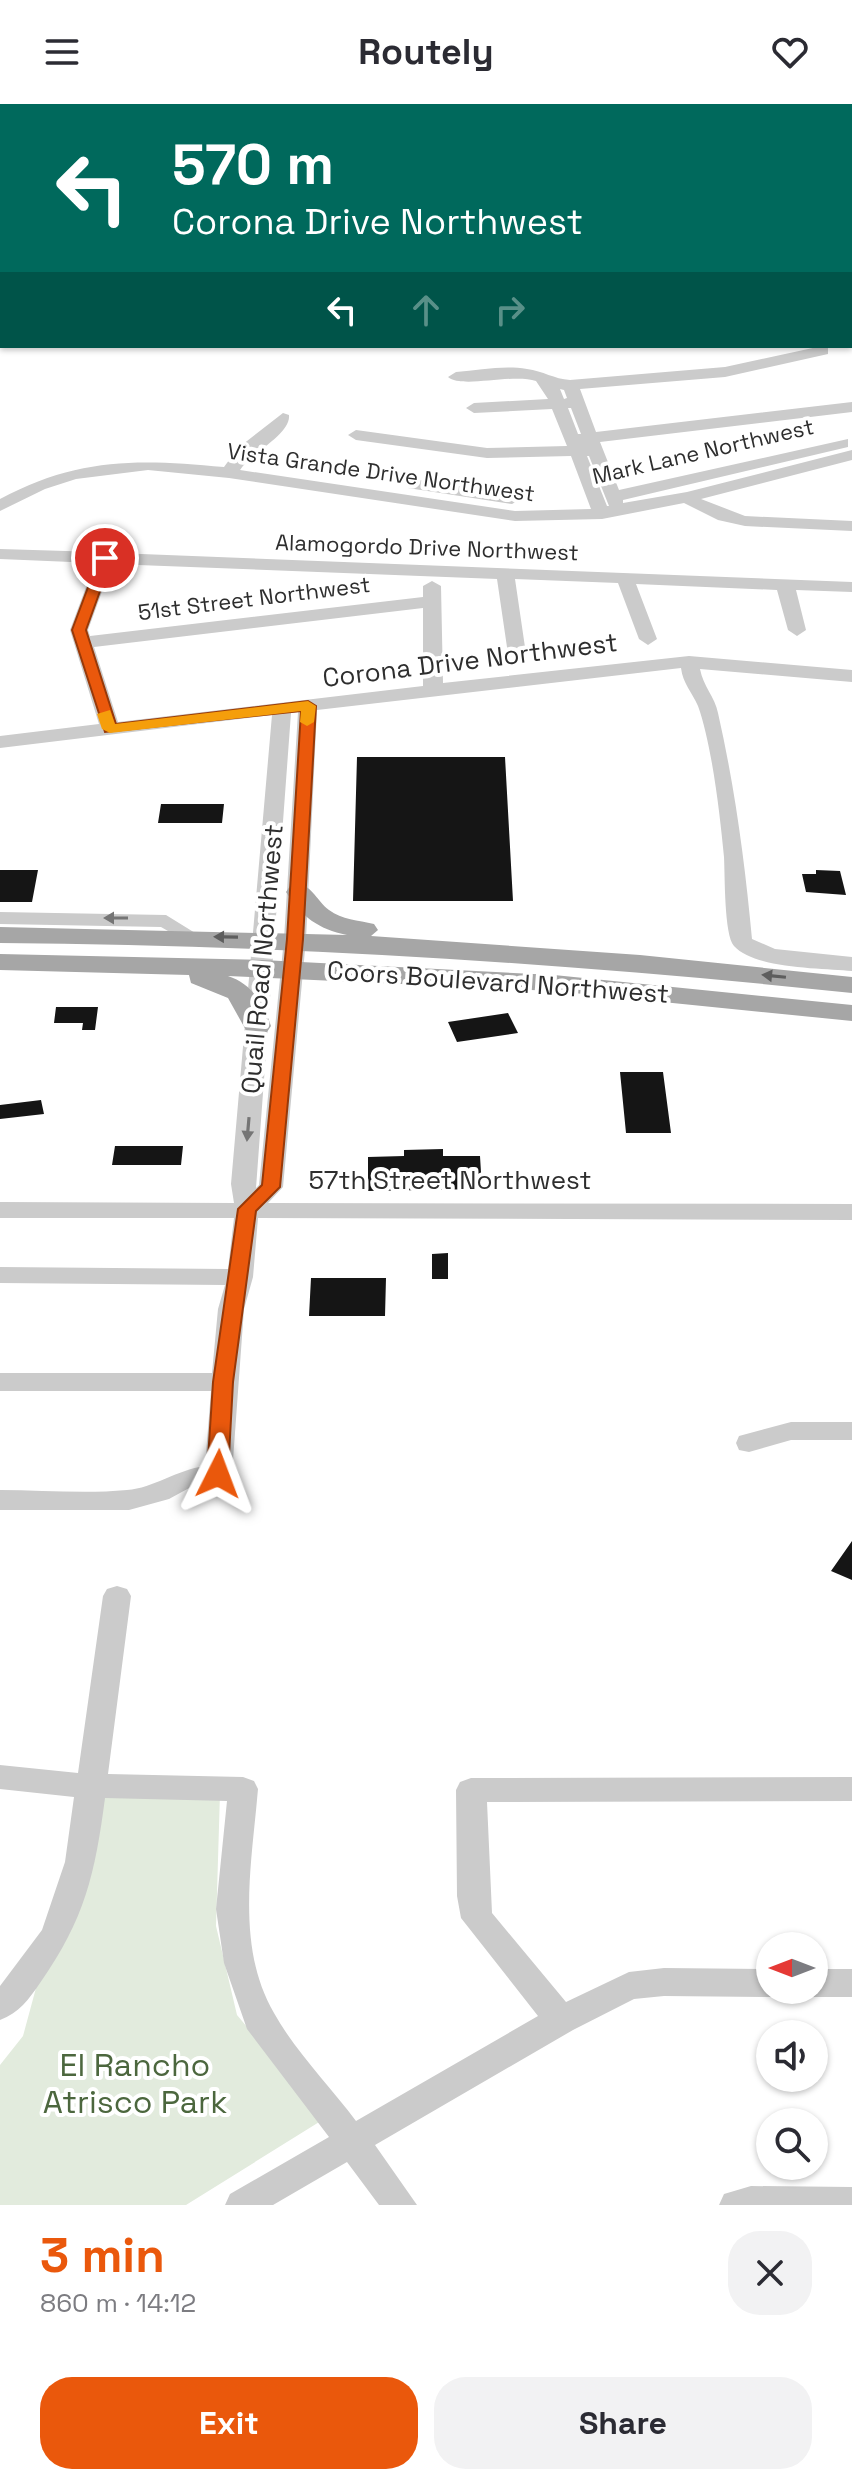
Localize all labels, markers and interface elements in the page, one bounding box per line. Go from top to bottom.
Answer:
text: Routely [358,29,494,75]
icon: menu [40,30,84,74]
icon: heart [768,30,812,74]
text: 570 m [172,129,334,200]
icon: left [40,136,144,240]
text: Corona Drive Northwest [172,199,583,245]
icon: left [320,288,364,332]
icon: ahead [404,288,448,332]
icon: right [488,288,532,332]
street label: Mark Lane Northwest [590,412,816,490]
street label: Vista Grande Drive Northwest [225,437,537,507]
pin [71,524,139,592]
street label: Alamogordo Drive Northwest [275,528,579,566]
icon: arrive [83,536,127,580]
street label: 51st Street Northwest [136,570,372,626]
street label: Corona Drive Northwest [321,625,619,695]
street label: Quail Road Northwest [233,823,291,1095]
one-way arrow [103,912,128,924]
one-way arrow [213,931,238,944]
street label: Coors Boulevard Northwest [326,953,670,1011]
one-way arrow [762,969,787,982]
one-way arrow [241,1117,254,1142]
street label: 57th Street Northwest [309,1163,591,1197]
position arrow [176,1432,260,1516]
north arrow [756,1932,828,2004]
map controls [756,1932,828,2180]
button: sound [756,2020,828,2092]
park label: El Rancho Atrisco Park [43,2045,227,2122]
button: search [756,2108,828,2180]
text: 3 min [40,2225,165,2286]
button: close [728,2231,812,2315]
text: 860 m · 14:12 [40,2286,196,2320]
button: Exit [40,2377,418,2469]
button: Share [434,2377,812,2469]

